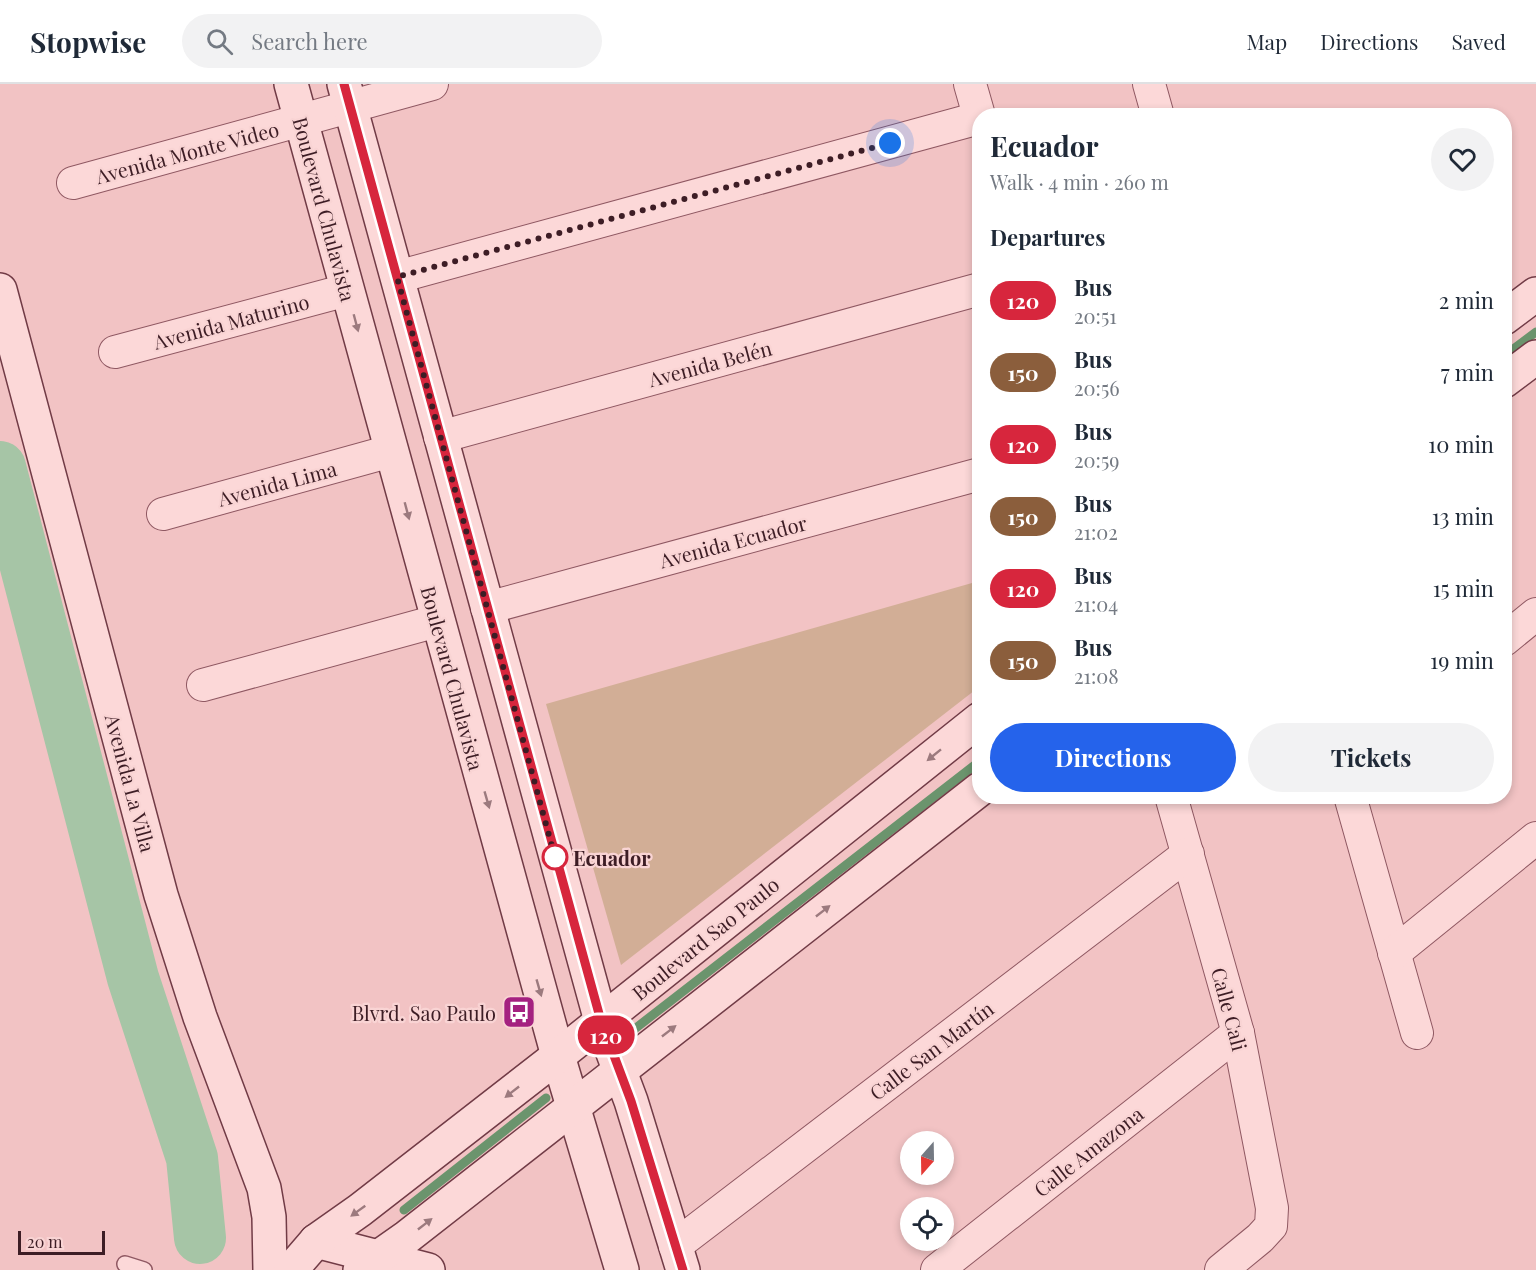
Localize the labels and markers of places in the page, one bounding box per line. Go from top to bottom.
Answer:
marker: Ecuador [542,844,568,870]
place label: Ecuador [573,844,651,871]
bus stop icon: Blvrd. Sao Paulo [501,994,537,1030]
place label: Blvrd. Sao Paulo [352,999,496,1026]

